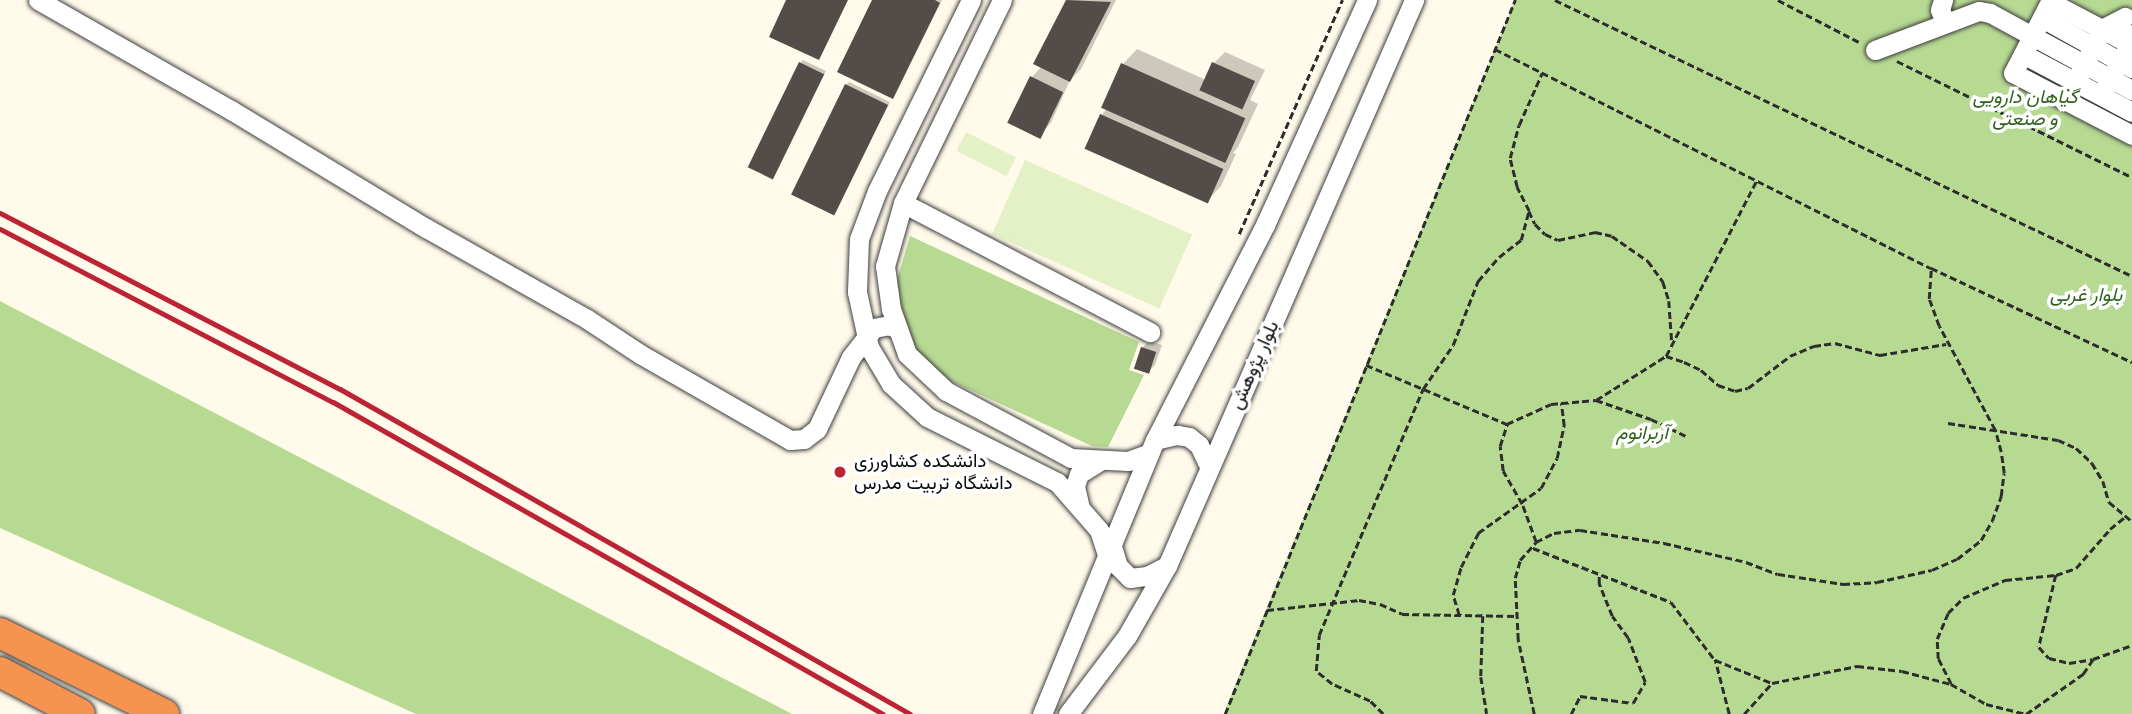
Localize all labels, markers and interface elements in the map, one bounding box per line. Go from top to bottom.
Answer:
park label: گیاهان دارویی و صنعتی [1972,86,2078,130]
park label: بلوار غربی [2050,284,2122,306]
street label: بلوار پژوهش [1224,317,1284,413]
park label: آربرانوم [1616,422,1668,444]
place label: دانشکده کشاورزی دانشگاه تربیت مدرس [854,450,1013,494]
marker: دانشکده کشاورزی دانشگاه تربیت مدرس [832,464,848,480]

